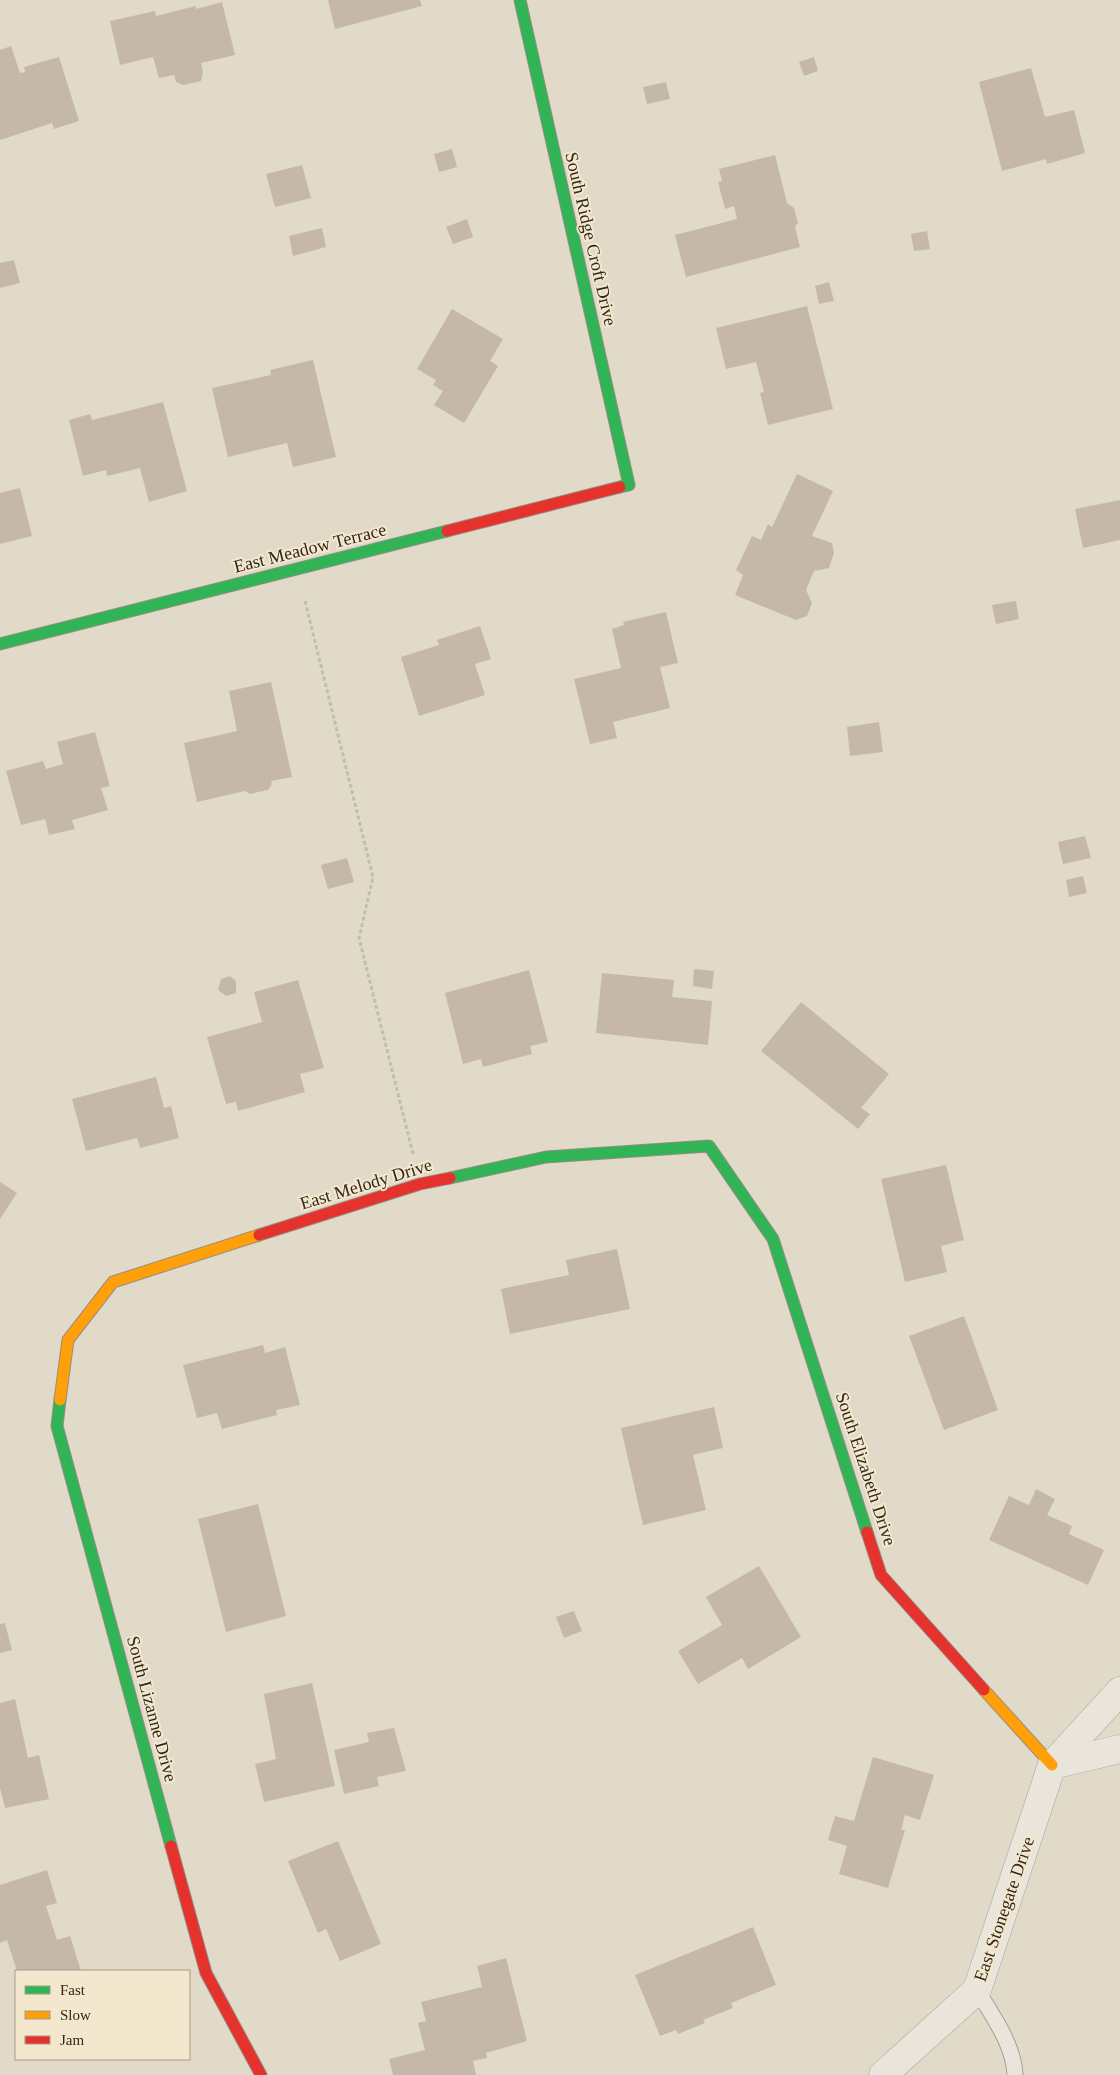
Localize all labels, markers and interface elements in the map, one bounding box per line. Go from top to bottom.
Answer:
street label: South Ridge Croft Drive [561,150,621,328]
street label: East Meadow Terrace [232,519,388,577]
street label: East Melody Drive [298,1154,434,1214]
street label: South Elizabeth Drive [832,1390,900,1548]
street label: South Lizanne Drive [123,1634,181,1784]
street label: East Stonegate Drive [970,1834,1038,1984]
legend [15,1970,190,2060]
text: Fast [60,1982,86,1998]
text: Slow [60,2007,91,2023]
text: Jam [60,2032,84,2048]

